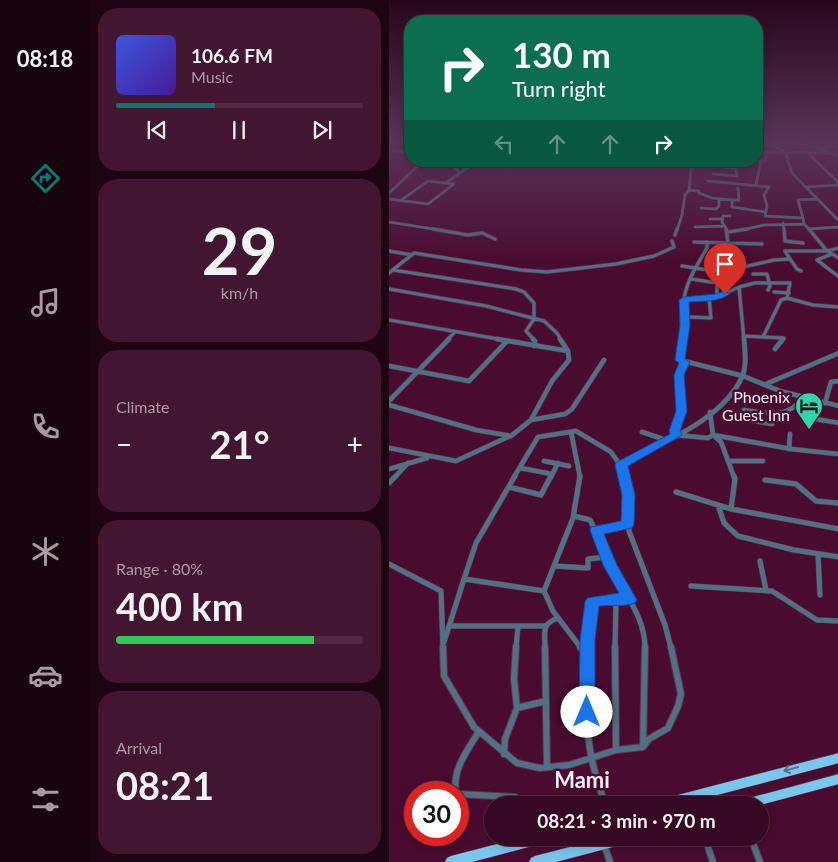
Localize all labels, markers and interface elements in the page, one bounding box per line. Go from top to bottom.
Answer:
text: 130 m [512,33,611,75]
icon: right [429,35,494,100]
text: 106.6 FM [191,44,273,67]
text: 08:18 [17,45,73,72]
text: Music [191,67,233,86]
text: Turn right [512,75,606,102]
icon: previous [143,116,171,144]
icon: pause [225,116,253,144]
icon: next [308,116,336,144]
icon: left [490,130,518,158]
icon: ahead [543,130,571,158]
icon: ahead [596,130,624,158]
icon: right [649,130,677,158]
icon: directions [28,161,63,196]
text: 29 [202,211,277,289]
pin [704,243,746,294]
icon: arrive [711,250,739,278]
text: km/h [221,283,258,302]
icon: music [28,285,63,320]
place label: Phoenix Guest Inn [722,387,790,424]
hotel icon: Phoenix Guest Inn [794,391,824,430]
text: Climate [116,397,169,416]
icon: phone [28,409,63,444]
text: 21° [210,421,269,467]
text: − [116,427,132,461]
text: + [347,427,363,461]
icon: climate [28,534,63,569]
text: Range · 80% [116,559,203,578]
text: 400 km [116,583,244,629]
icon: car [28,658,63,693]
position arrow [560,685,612,737]
text: Arrival [116,738,162,757]
text: 08:21 [116,762,214,808]
one-way arrow [783,765,799,774]
district label: Mami [554,766,610,793]
speed limit sign: 30 [404,781,469,846]
icon: filters [28,782,63,817]
text: 08:21 · 3 min · 970 m [537,809,716,832]

